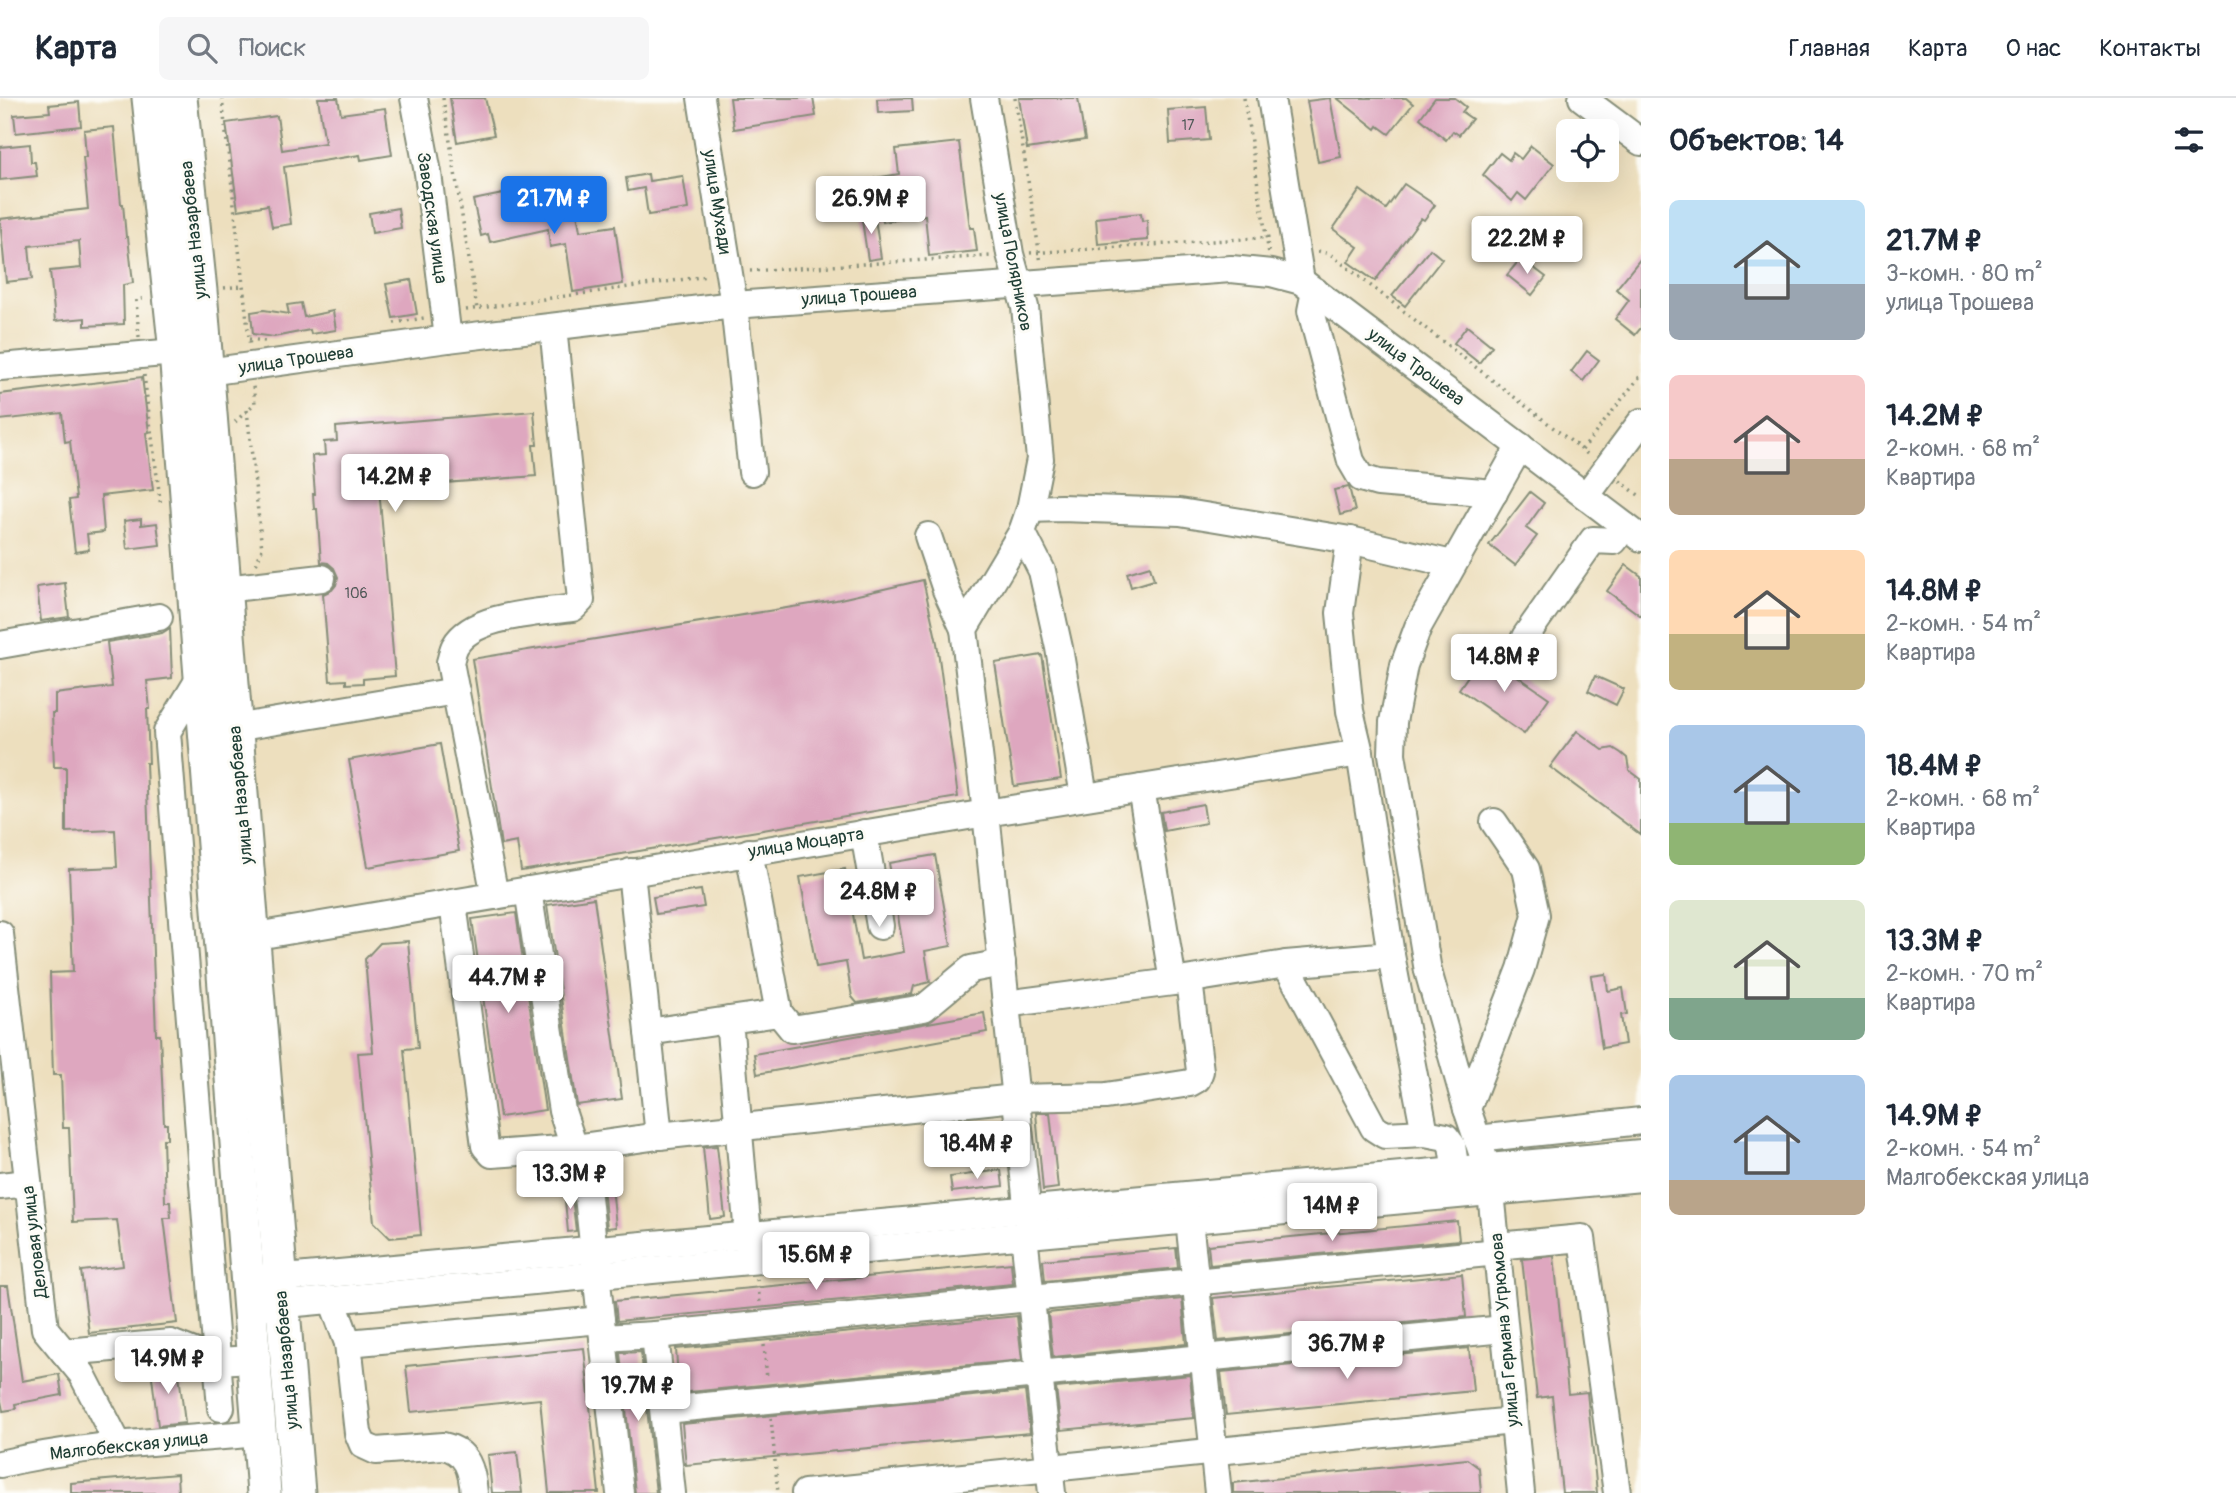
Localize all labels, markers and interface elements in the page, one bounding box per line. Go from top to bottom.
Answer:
search box [159,17,649,80]
text: Карта [35,28,117,69]
icon: search [183,29,221,67]
text: Поиск [239,32,307,64]
text: Главная [1789,34,1870,63]
text: Карта [1908,34,1968,63]
text: О нас [2006,34,2061,63]
text: Контакты [2099,34,2201,63]
house number: 17 [1182,117,1195,134]
map controls [1556,119,1619,182]
button: locate [1556,119,1619,182]
icon: filters [2170,121,2208,159]
text: Объектов: 14 [1669,122,1844,159]
street label: улица Мухади [697,147,737,256]
street label: Заводская улица [411,151,453,285]
street label: улица Назарбаева [175,160,213,301]
pin: 21.7M ₽ [489,176,619,236]
pin: 26.9M ₽ [806,176,936,236]
text: 21.7M ₽ [517,184,591,213]
text: 26.9M ₽ [832,184,910,213]
street label: улица Полярников [988,190,1038,333]
pin: 22.2M ₽ [1462,216,1592,276]
text: 21.7M ₽ [1886,222,1983,259]
text: 22.2M ₽ [1488,224,1566,253]
icon: home [1725,228,1809,312]
text: 3-комн. · 80 m² [1886,259,2043,288]
street label: улица Трошева [799,280,918,312]
text: улица Трошева [1886,288,2034,317]
street label: улица Трошева [1362,322,1469,411]
street label: улица Трошева [236,341,355,380]
text: 14.2M ₽ [1886,397,1985,434]
icon: home [1725,403,1809,487]
text: 2-комн. · 68 m² [1886,434,2040,463]
pin: 14.2M ₽ [330,454,460,514]
text: 14.2M ₽ [357,462,433,491]
text: Квартира [1886,463,1975,492]
text: 14.8M ₽ [1886,572,1983,609]
icon: home [1725,578,1809,662]
house number: 106 [344,585,368,602]
text: 2-комн. · 54 m² [1886,609,2041,638]
pin: 14.8M ₽ [1439,634,1569,694]
text: Квартира [1886,638,1975,667]
text: 14.8M ₽ [1467,642,1541,671]
street label: улица Назарбаева [223,725,259,866]
text: 18.4M ₽ [1886,747,1983,784]
icon: home [1725,753,1809,837]
text: 2-комн. · 68 m² [1886,784,2040,813]
text: Квартира [1886,813,1975,842]
street label: улица Моцарта [745,822,866,864]
pin: 24.8M ₽ [814,870,944,929]
text: 24.8M ₽ [840,877,918,906]
text: 13.3M ₽ [1886,922,1984,959]
icon: home [1725,928,1809,1012]
pin: 44.7M ₽ [443,956,573,1015]
text: 2-комн. · 70 m² [1886,959,2043,988]
text: 44.7M ₽ [468,963,548,992]
text: Квартира [1886,988,1975,1017]
text: 14.9M ₽ [1886,1097,1983,1134]
icon: home [1725,1103,1809,1187]
pin: 18.4M ₽ [912,1122,1042,1181]
text: 18.4M ₽ [940,1129,1014,1158]
text: 2-комн. · 54 m² [1886,1134,2041,1163]
pin: 13.3M ₽ [505,1152,635,1211]
text: 13.3M ₽ [532,1159,608,1188]
text: Малгобекская улица [1886,1163,2089,1192]
street label: Деловая улица [17,1184,53,1301]
pin: 14M ₽ [1283,1184,1381,1243]
text: 14M ₽ [1303,1191,1361,1220]
pin: 15.6M ₽ [751,1232,881,1292]
street label: улица Германа Угрюмова [1485,1232,1525,1429]
text: 15.6M ₽ [778,1240,854,1269]
street label: улица Назарбаева [269,1290,305,1431]
pin: 36.7M ₽ [1282,1322,1412,1381]
text: 36.7M ₽ [1308,1329,1386,1358]
pin: 14.9M ₽ [103,1336,233,1396]
text: 14.9M ₽ [131,1344,205,1373]
pin: 19.7M ₽ [573,1364,703,1423]
text: 19.7M ₽ [601,1371,675,1400]
street label: Малгобекская улица [49,1426,209,1466]

